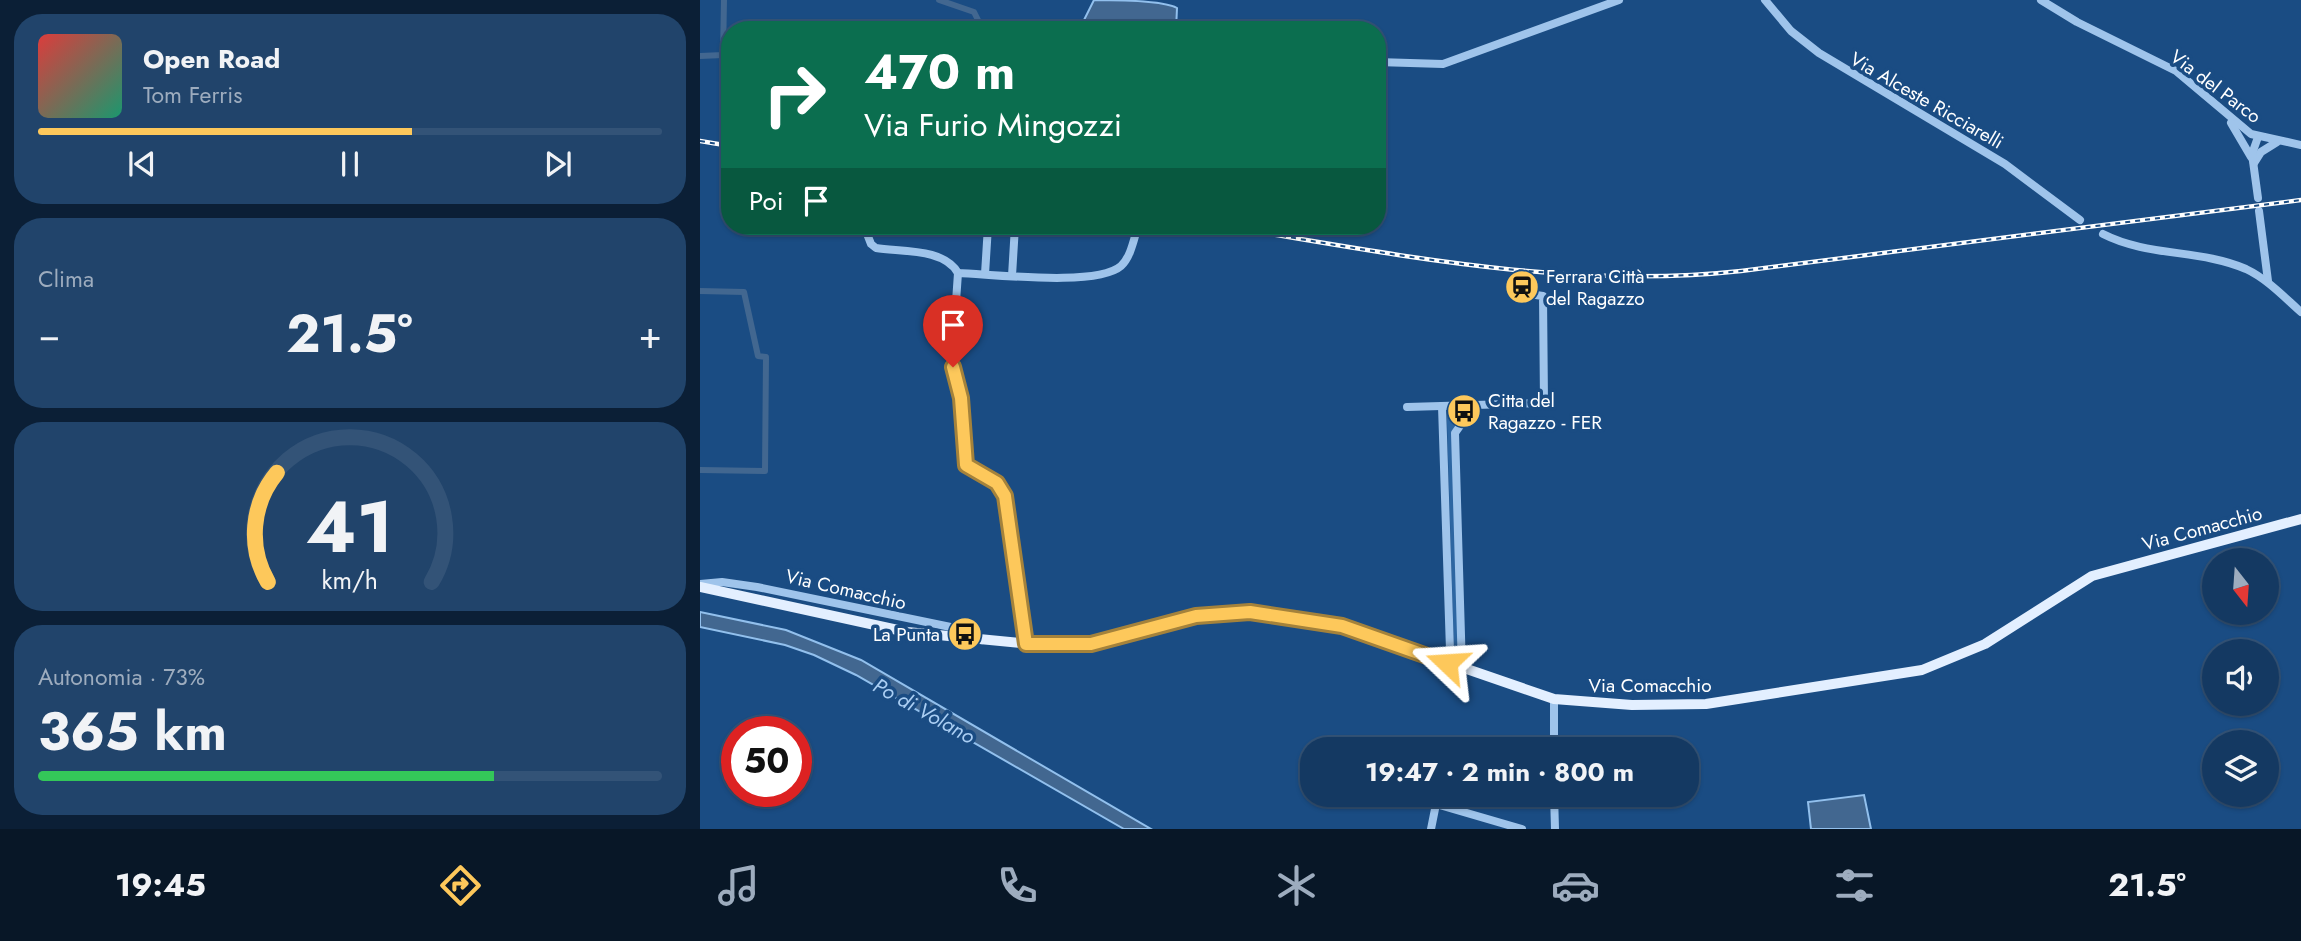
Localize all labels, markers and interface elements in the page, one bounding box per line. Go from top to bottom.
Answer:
text: 470 m [864,37,1015,107]
text: Open Road [143,40,280,78]
street label: Via del Parco [2165,43,2267,130]
street label: Via Alceste Ricciarelli [1845,45,2009,155]
icon: right [749,49,840,140]
text: Tom Ferris [143,78,242,112]
text: Via Furio Mingozzi [864,102,1122,148]
icon: previous [123,145,161,183]
icon: pause [331,145,369,183]
icon: next [539,145,577,183]
text: Poi [749,182,783,220]
icon: arrive [797,182,835,220]
text: Clima [38,262,94,296]
place label: Ferrara Città del Ragazzo [1546,263,1645,312]
station icon: Ferrara Città del Ragazzo [1503,268,1541,306]
pin [923,295,983,367]
text: 21.5° [286,296,413,372]
icon: arrive [934,306,972,344]
text: − [38,307,60,362]
text: + [639,307,662,362]
place label: Citta del Ragazzo - FER [1488,387,1602,436]
bus stop icon: Citta del Ragazzo - FER [1445,392,1483,430]
text: 41 [306,475,394,580]
street label: Via Comacchio [2139,500,2265,557]
north arrow [2202,548,2278,625]
map controls [2202,548,2279,807]
text: km/h [322,562,378,598]
street label: Via Comacchio [783,562,909,616]
bus stop icon: La Punta [946,615,984,653]
place label: La Punta [873,621,940,648]
position arrow [1410,626,1484,700]
button: sound [2202,639,2279,716]
text: Autonomia · 73% [38,660,205,694]
water label: Po di Volano [868,671,980,751]
street label: Via Comacchio [1588,672,1712,699]
text: 365 km [38,694,227,770]
speed limit sign: 50 [721,716,812,807]
button: layers [2202,730,2279,807]
text: 19:47 · 2 min · 800 m [1365,753,1634,791]
icon: directions [436,861,485,910]
icon: music [714,861,763,910]
icon: phone [993,861,1042,910]
icon: climate [1272,861,1321,910]
icon: car [1551,861,1600,910]
icon: filters [1830,861,1879,910]
text: 19:45 [115,862,206,908]
text: 21.5° [2108,862,2186,908]

